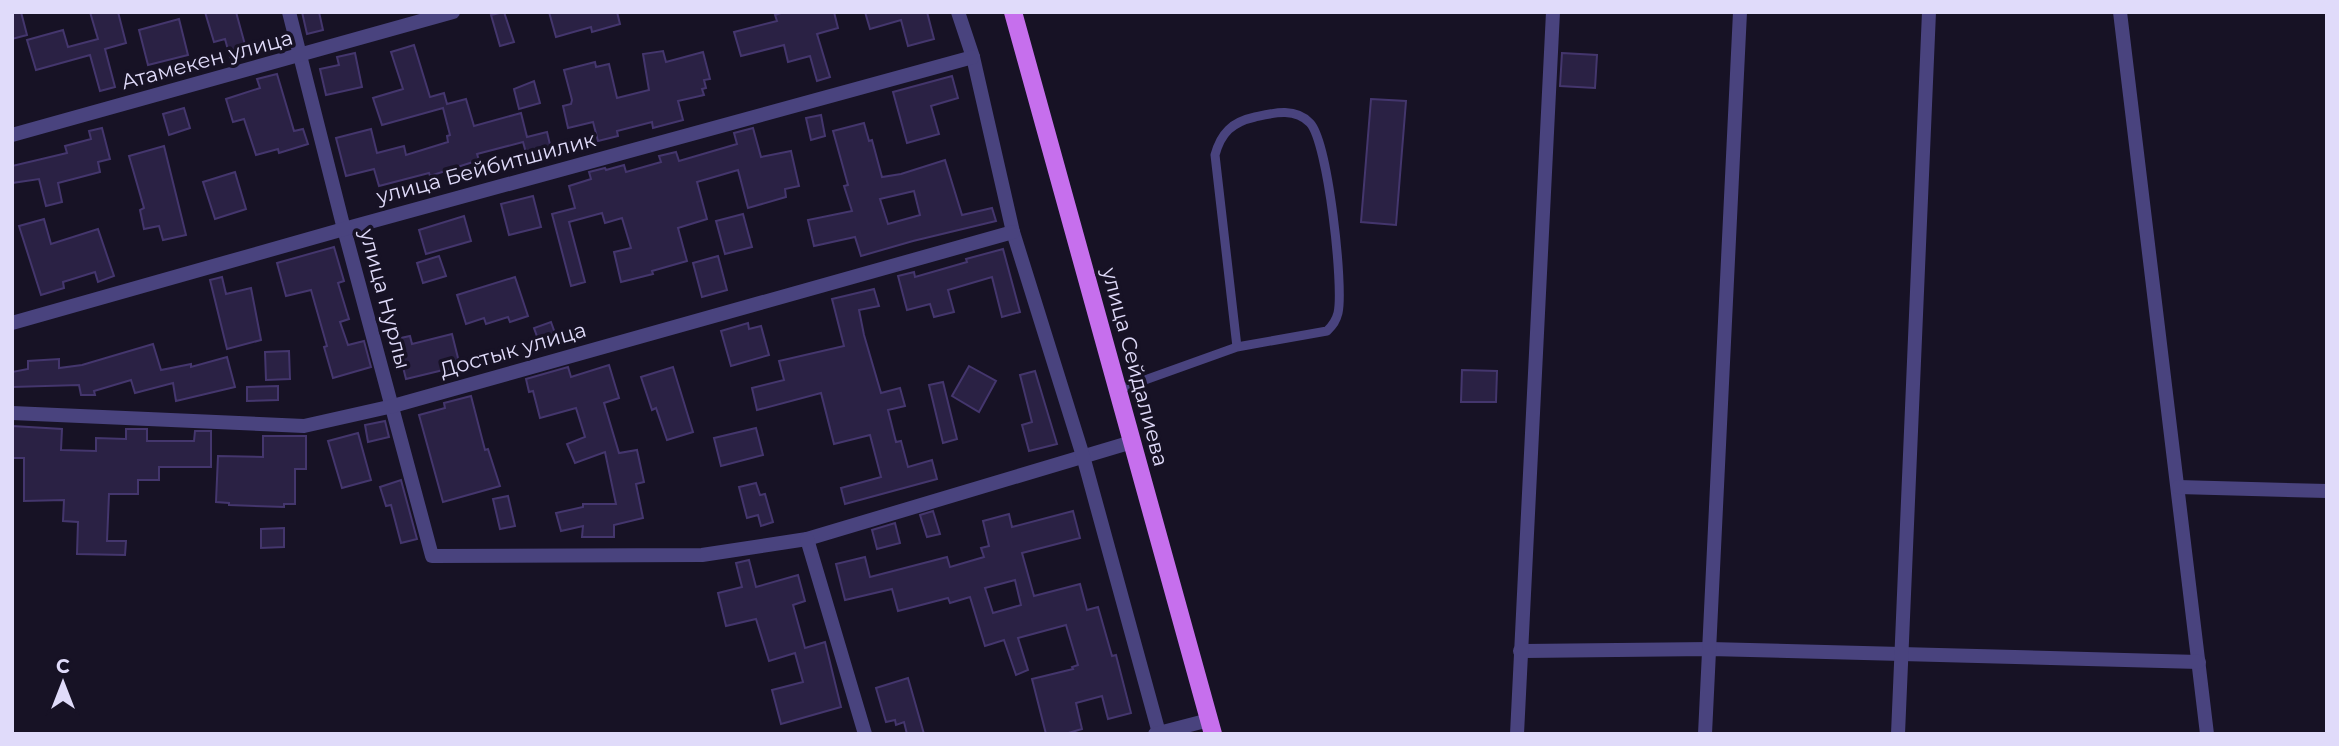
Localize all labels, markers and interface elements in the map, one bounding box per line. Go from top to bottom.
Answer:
street label: Атамекен улица [118,25,295,94]
street label: улица Бейбитшилик [373,126,598,209]
street label: улица Нурлы [354,225,416,372]
street label: улица Сейдалиева [1097,264,1174,469]
street label: Достык улица [437,317,589,382]
north arrow [28,648,98,718]
text: С [56,655,70,678]

